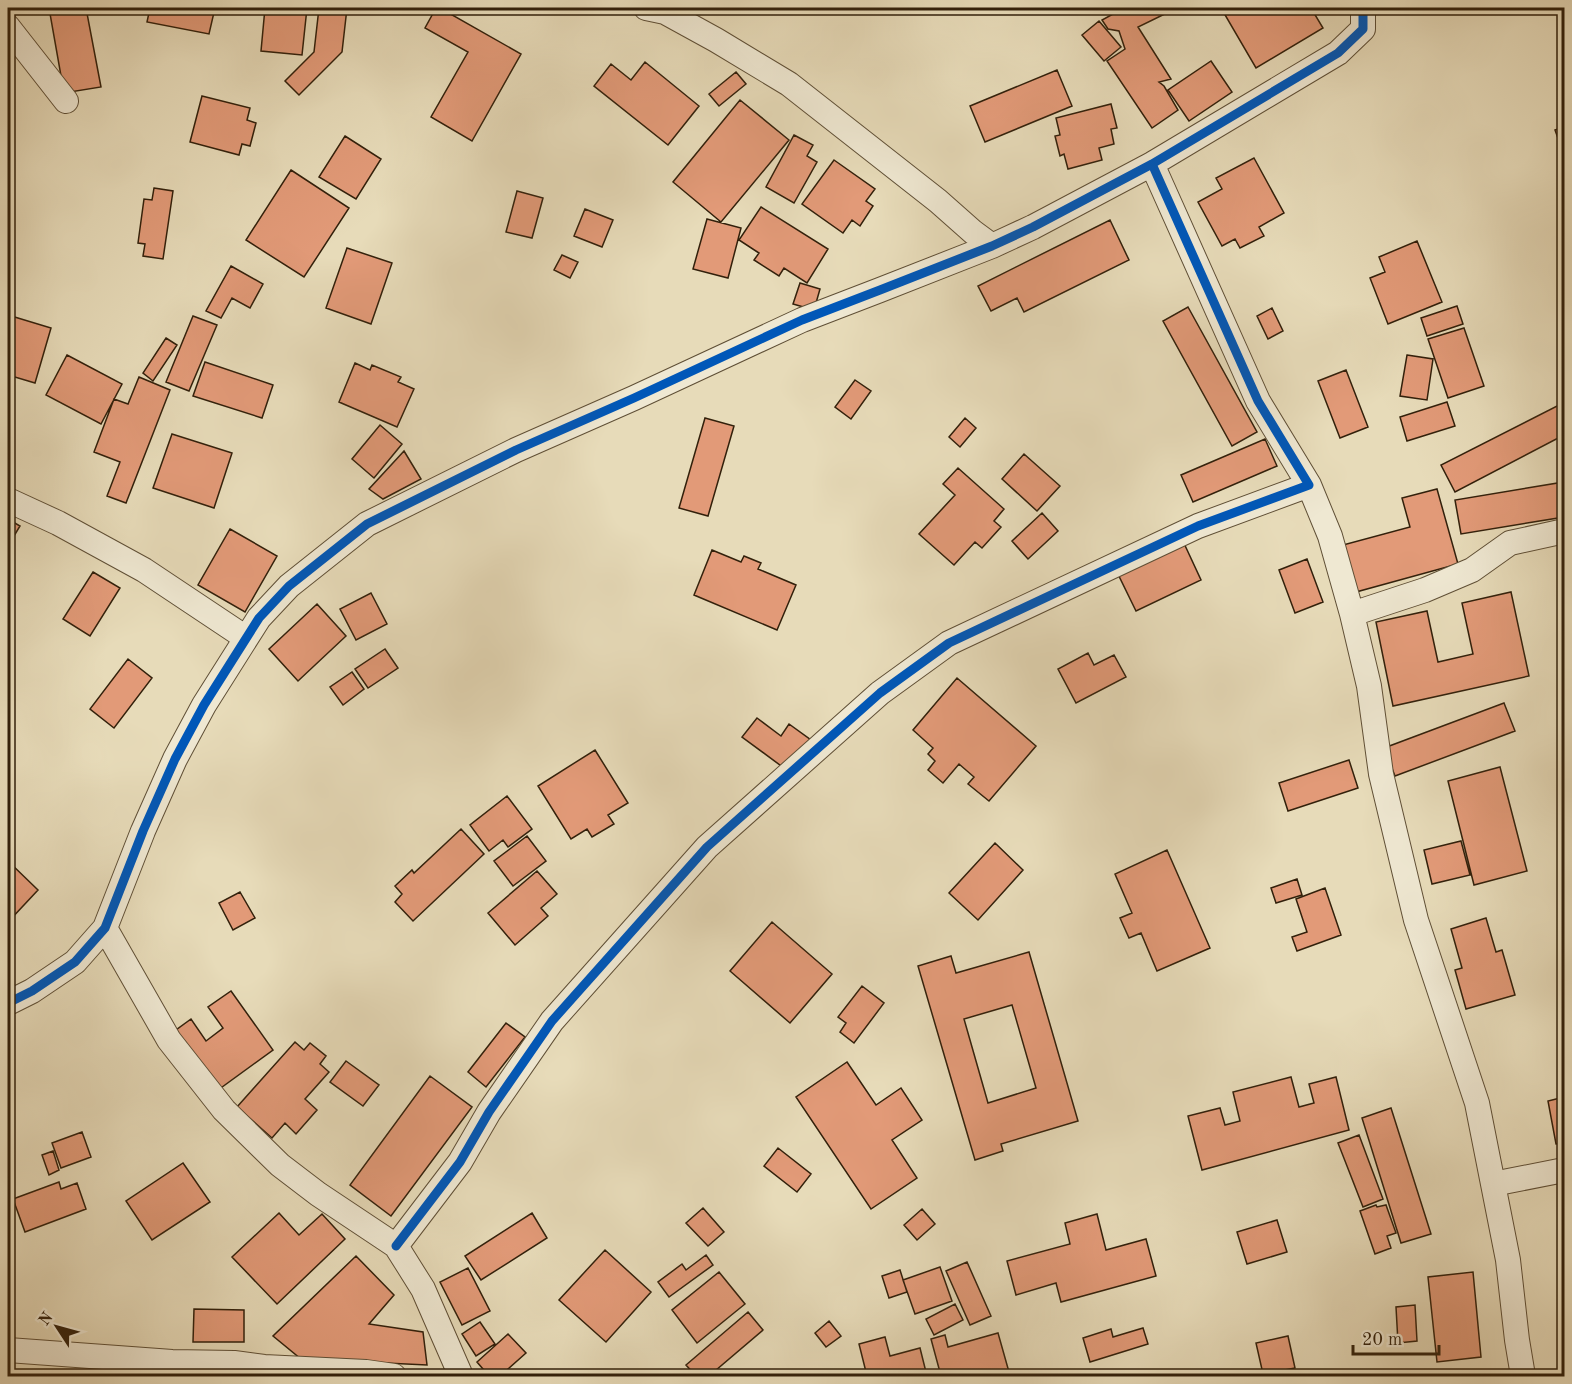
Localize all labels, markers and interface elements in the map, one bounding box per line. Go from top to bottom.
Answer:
north arrow [27,1297,87,1357]
text: N [36,1309,57,1329]
scale bar [1353,1318,1438,1356]
text: 20 m [1362,1331,1402,1349]

